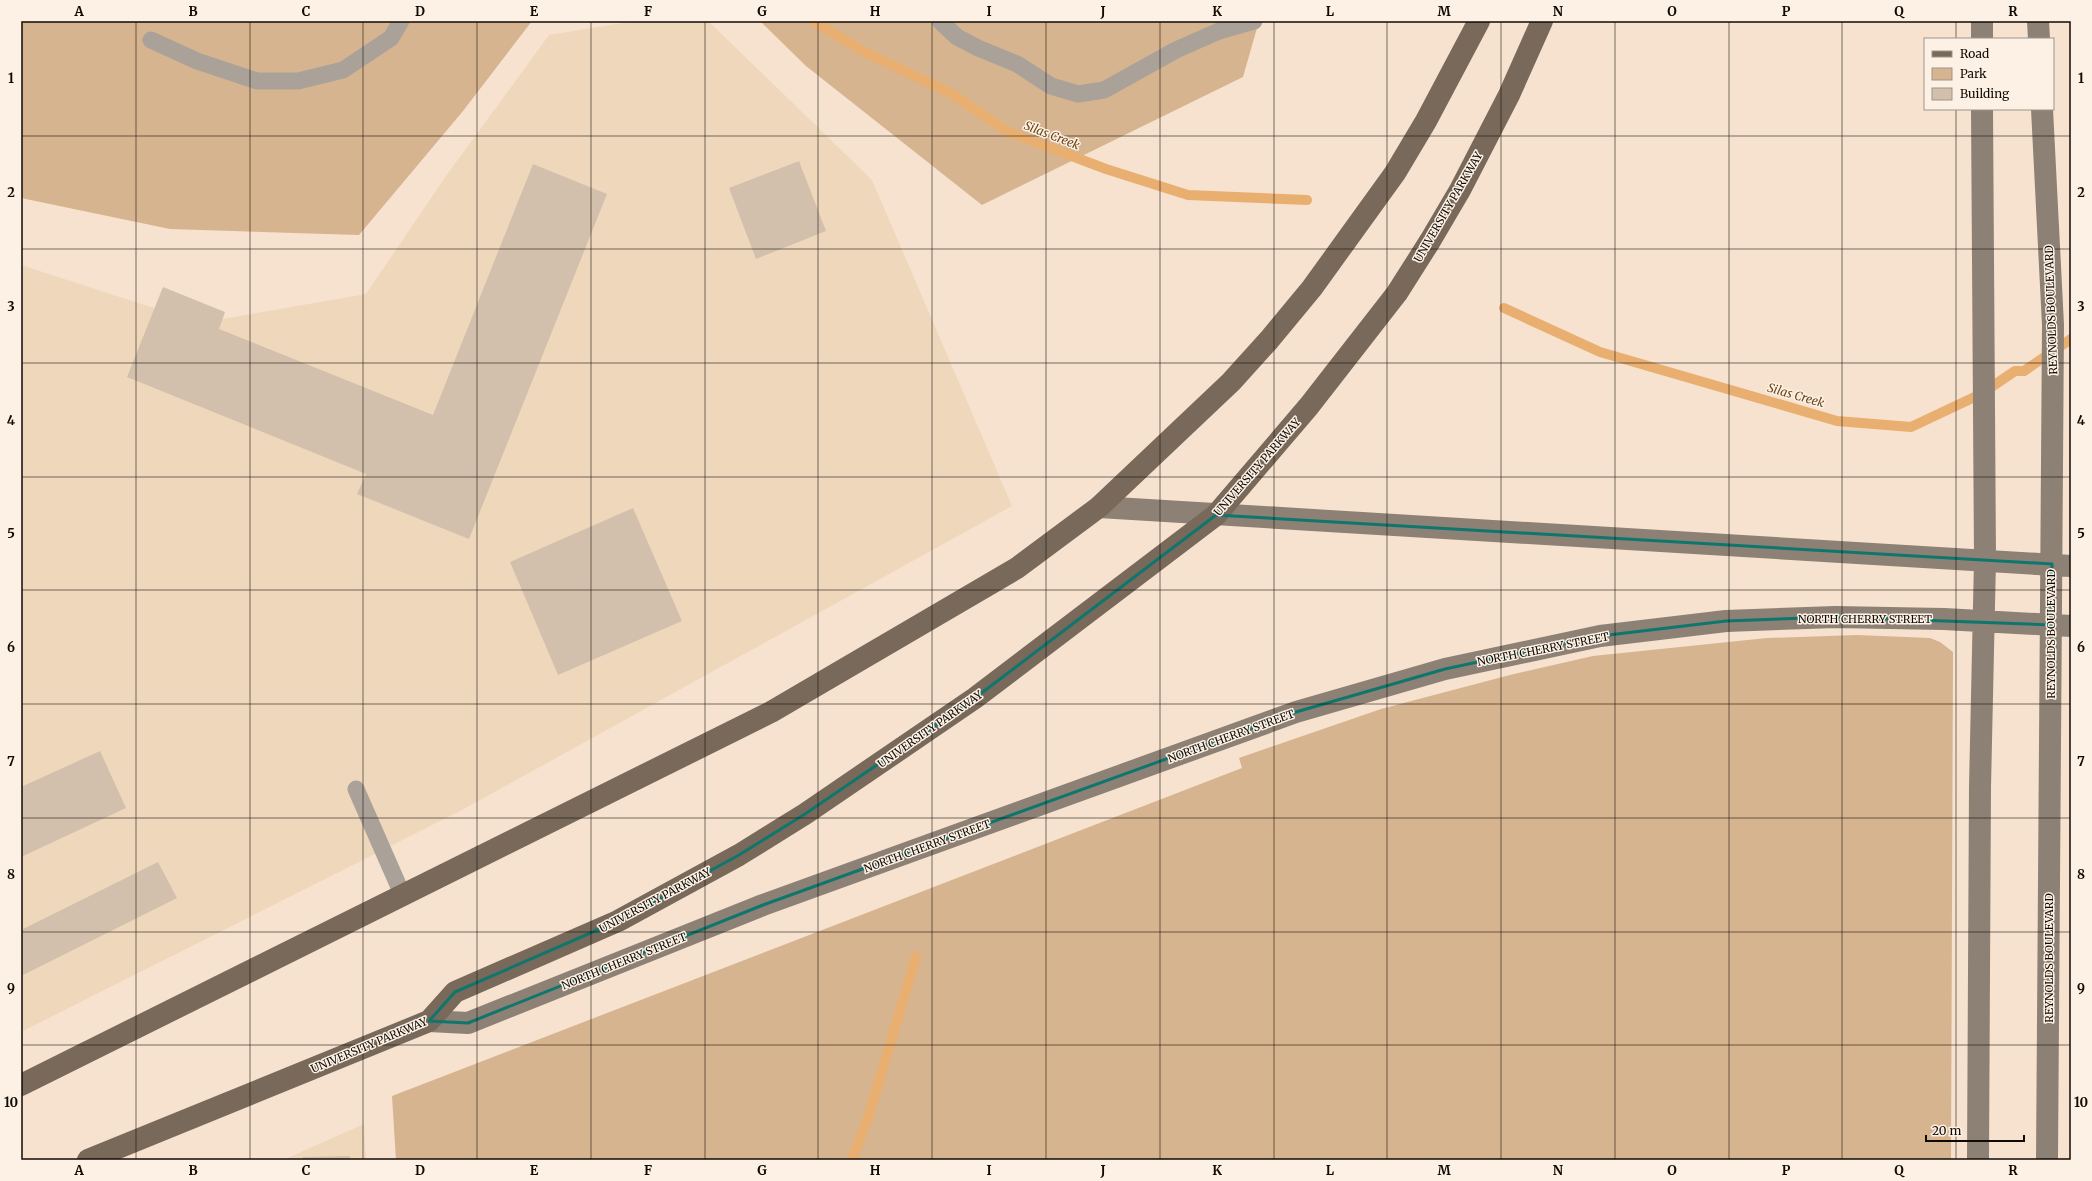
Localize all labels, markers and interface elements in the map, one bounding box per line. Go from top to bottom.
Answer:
text: A [73,3,84,20]
text: B [188,3,198,20]
text: C [302,3,311,20]
text: D [415,3,425,20]
text: E [530,3,539,20]
text: F [644,3,652,20]
text: G [757,3,767,20]
text: H [870,3,881,20]
text: I [986,3,992,20]
text: J [1099,3,1106,20]
text: K [1212,3,1222,20]
text: L [1326,3,1335,20]
text: M [1437,3,1451,20]
text: N [1553,3,1564,20]
text: O [1667,3,1677,20]
text: P [1782,3,1791,20]
text: Q [1894,3,1905,20]
text: R [2008,3,2018,20]
legend [1924,38,2054,110]
text: Road [1960,46,1989,61]
text: Park [1960,66,1987,81]
text: 1 [8,70,14,87]
text: 1 [2078,70,2084,87]
text: Building [1960,86,2010,101]
water label: Silas Creek [1022,118,1082,153]
street label: UNIVERSITY PARKWAY [1411,149,1486,265]
text: 2 [7,184,15,201]
text: 2 [2077,184,2085,201]
street label: REYNOLDS BOULEVARD [2042,245,2060,375]
text: 3 [7,298,15,315]
text: 3 [2077,298,2085,315]
water label: Silas Creek [1766,380,1826,410]
text: 4 [7,412,16,429]
text: 4 [2077,412,2086,429]
street label: UNIVERSITY PARKWAY [1211,415,1304,519]
text: 5 [7,525,15,542]
text: 5 [2077,525,2085,542]
street label: REYNOLDS BOULEVARD [2044,569,2058,699]
street label: NORTH CHERRY STREET [1798,612,1932,626]
street label: NORTH CHERRY STREET [1476,629,1610,669]
text: 6 [7,639,15,656]
text: 6 [2077,639,2085,656]
street label: UNIVERSITY PARKWAY [875,687,986,771]
street label: NORTH CHERRY STREET [1166,706,1297,765]
text: 7 [7,753,15,770]
text: 7 [2077,753,2085,770]
street label: NORTH CHERRY STREET [862,816,993,875]
street label: UNIVERSITY PARKWAY [596,864,714,936]
text: 8 [7,866,15,883]
text: 8 [2077,866,2085,883]
street label: REYNOLDS BOULEVARD [2042,893,2056,1023]
street label: NORTH CHERRY STREET [559,929,689,993]
text: 9 [7,980,15,997]
text: 9 [2077,980,2085,997]
street label: UNIVERSITY PARKWAY [309,1014,430,1076]
text: 10 [4,1094,18,1111]
text: 10 [2074,1094,2088,1111]
scale bar [1926,1117,2024,1143]
text: 20 m [1932,1123,1961,1138]
text: A [73,1162,84,1179]
text: B [188,1162,198,1179]
text: C [302,1162,311,1179]
text: D [415,1162,425,1179]
text: E [530,1162,539,1179]
text: F [644,1162,652,1179]
text: G [757,1162,767,1179]
text: H [870,1162,881,1179]
text: I [986,1162,992,1179]
text: J [1099,1162,1106,1179]
text: K [1212,1162,1222,1179]
text: L [1326,1162,1335,1179]
text: M [1437,1162,1451,1179]
text: N [1553,1162,1564,1179]
text: O [1667,1162,1677,1179]
text: P [1782,1162,1791,1179]
text: Q [1894,1162,1905,1179]
text: R [2008,1162,2018,1179]

